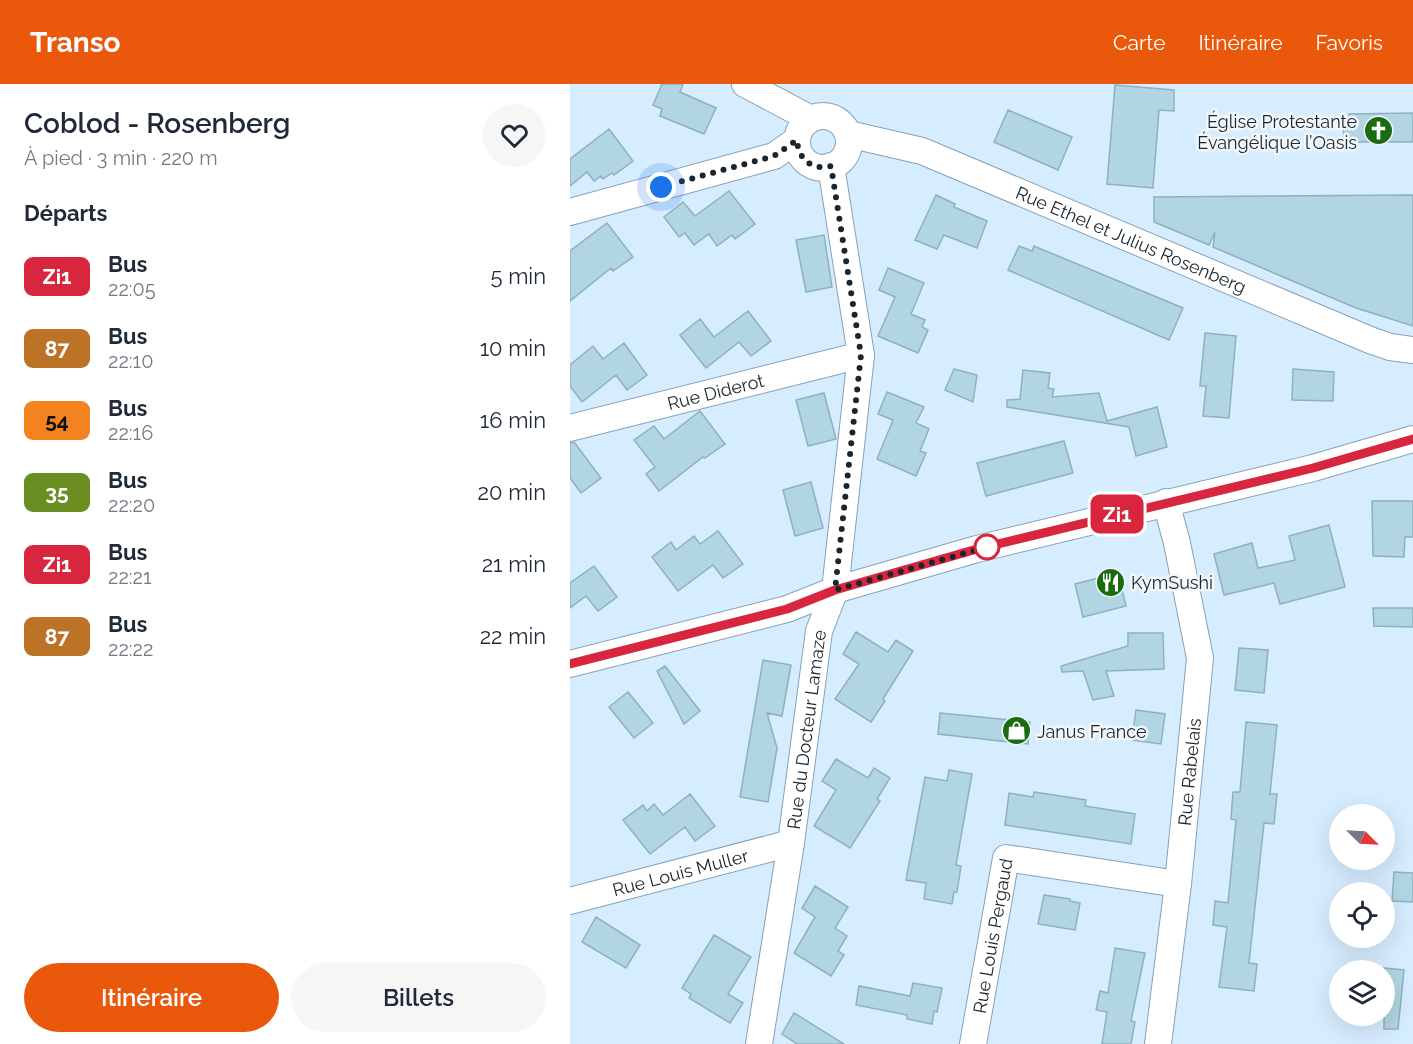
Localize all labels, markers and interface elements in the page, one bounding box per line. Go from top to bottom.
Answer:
text: Transo [30,26,120,59]
text: Carte [1113,30,1165,55]
text: Itinéraire [1198,30,1282,55]
text: Favoris [1315,30,1383,55]
button: heart [483,104,546,167]
text: Coblod - Rosenberg [24,107,290,140]
place label: Église Protestante Évangélique l’Oasis [1197,110,1357,153]
church icon: Église Protestante Évangélique l’Oasis [1362,115,1394,147]
text: À pied · 3 min · 220 m [24,146,218,170]
your location [646,172,676,202]
street label: Rue Ethel et Julius Rosenberg [1013,181,1250,297]
text: Départs [24,200,107,226]
text: Bus [108,251,147,277]
text: 5 min [491,263,546,289]
text: Zi1 [43,264,71,289]
text: 22:05 [108,277,156,301]
text: Bus [108,323,147,349]
text: 10 min [480,335,546,361]
text: 87 [45,336,69,361]
text: 22:10 [108,349,153,373]
street label: Rue Diderot [665,369,766,414]
text: Bus [108,395,147,421]
text: 16 min [480,407,546,433]
text: 54 [45,408,69,433]
text: 22:16 [108,421,153,445]
text: Bus [108,467,147,493]
text: 20 min [478,479,546,505]
text: 35 [45,480,69,505]
text: 22:20 [108,493,155,517]
line badge: Zi1 [1082,494,1152,534]
text: Zi1 [1103,502,1131,527]
unlabelled marker [974,534,1000,560]
text: Bus [108,539,147,565]
text: 21 min [482,551,546,577]
text: Zi1 [43,552,71,577]
text: 22:21 [108,565,152,589]
restaurant icon: KymSushi [1094,566,1126,598]
place label: KymSushi [1131,572,1213,593]
text: Bus [108,611,147,637]
text: 22 min [480,623,546,649]
text: 87 [45,624,69,649]
street label: Rue du Docteur Lamaze [782,628,830,831]
text: 22:22 [108,637,153,661]
shop icon: Janus France [1000,715,1032,747]
street label: Rue Rabelais [1173,717,1205,827]
place label: Janus France [1037,721,1147,742]
north arrow [1329,804,1395,870]
map controls [1329,804,1395,1026]
street label: Rue Louis Muller [610,844,751,900]
street label: Rue Louis Pergaud [968,857,1016,1015]
button: locate [1329,882,1395,948]
button: layers [1329,960,1395,1026]
button: Itinéraire [24,963,279,1032]
button: Billets [291,963,546,1032]

